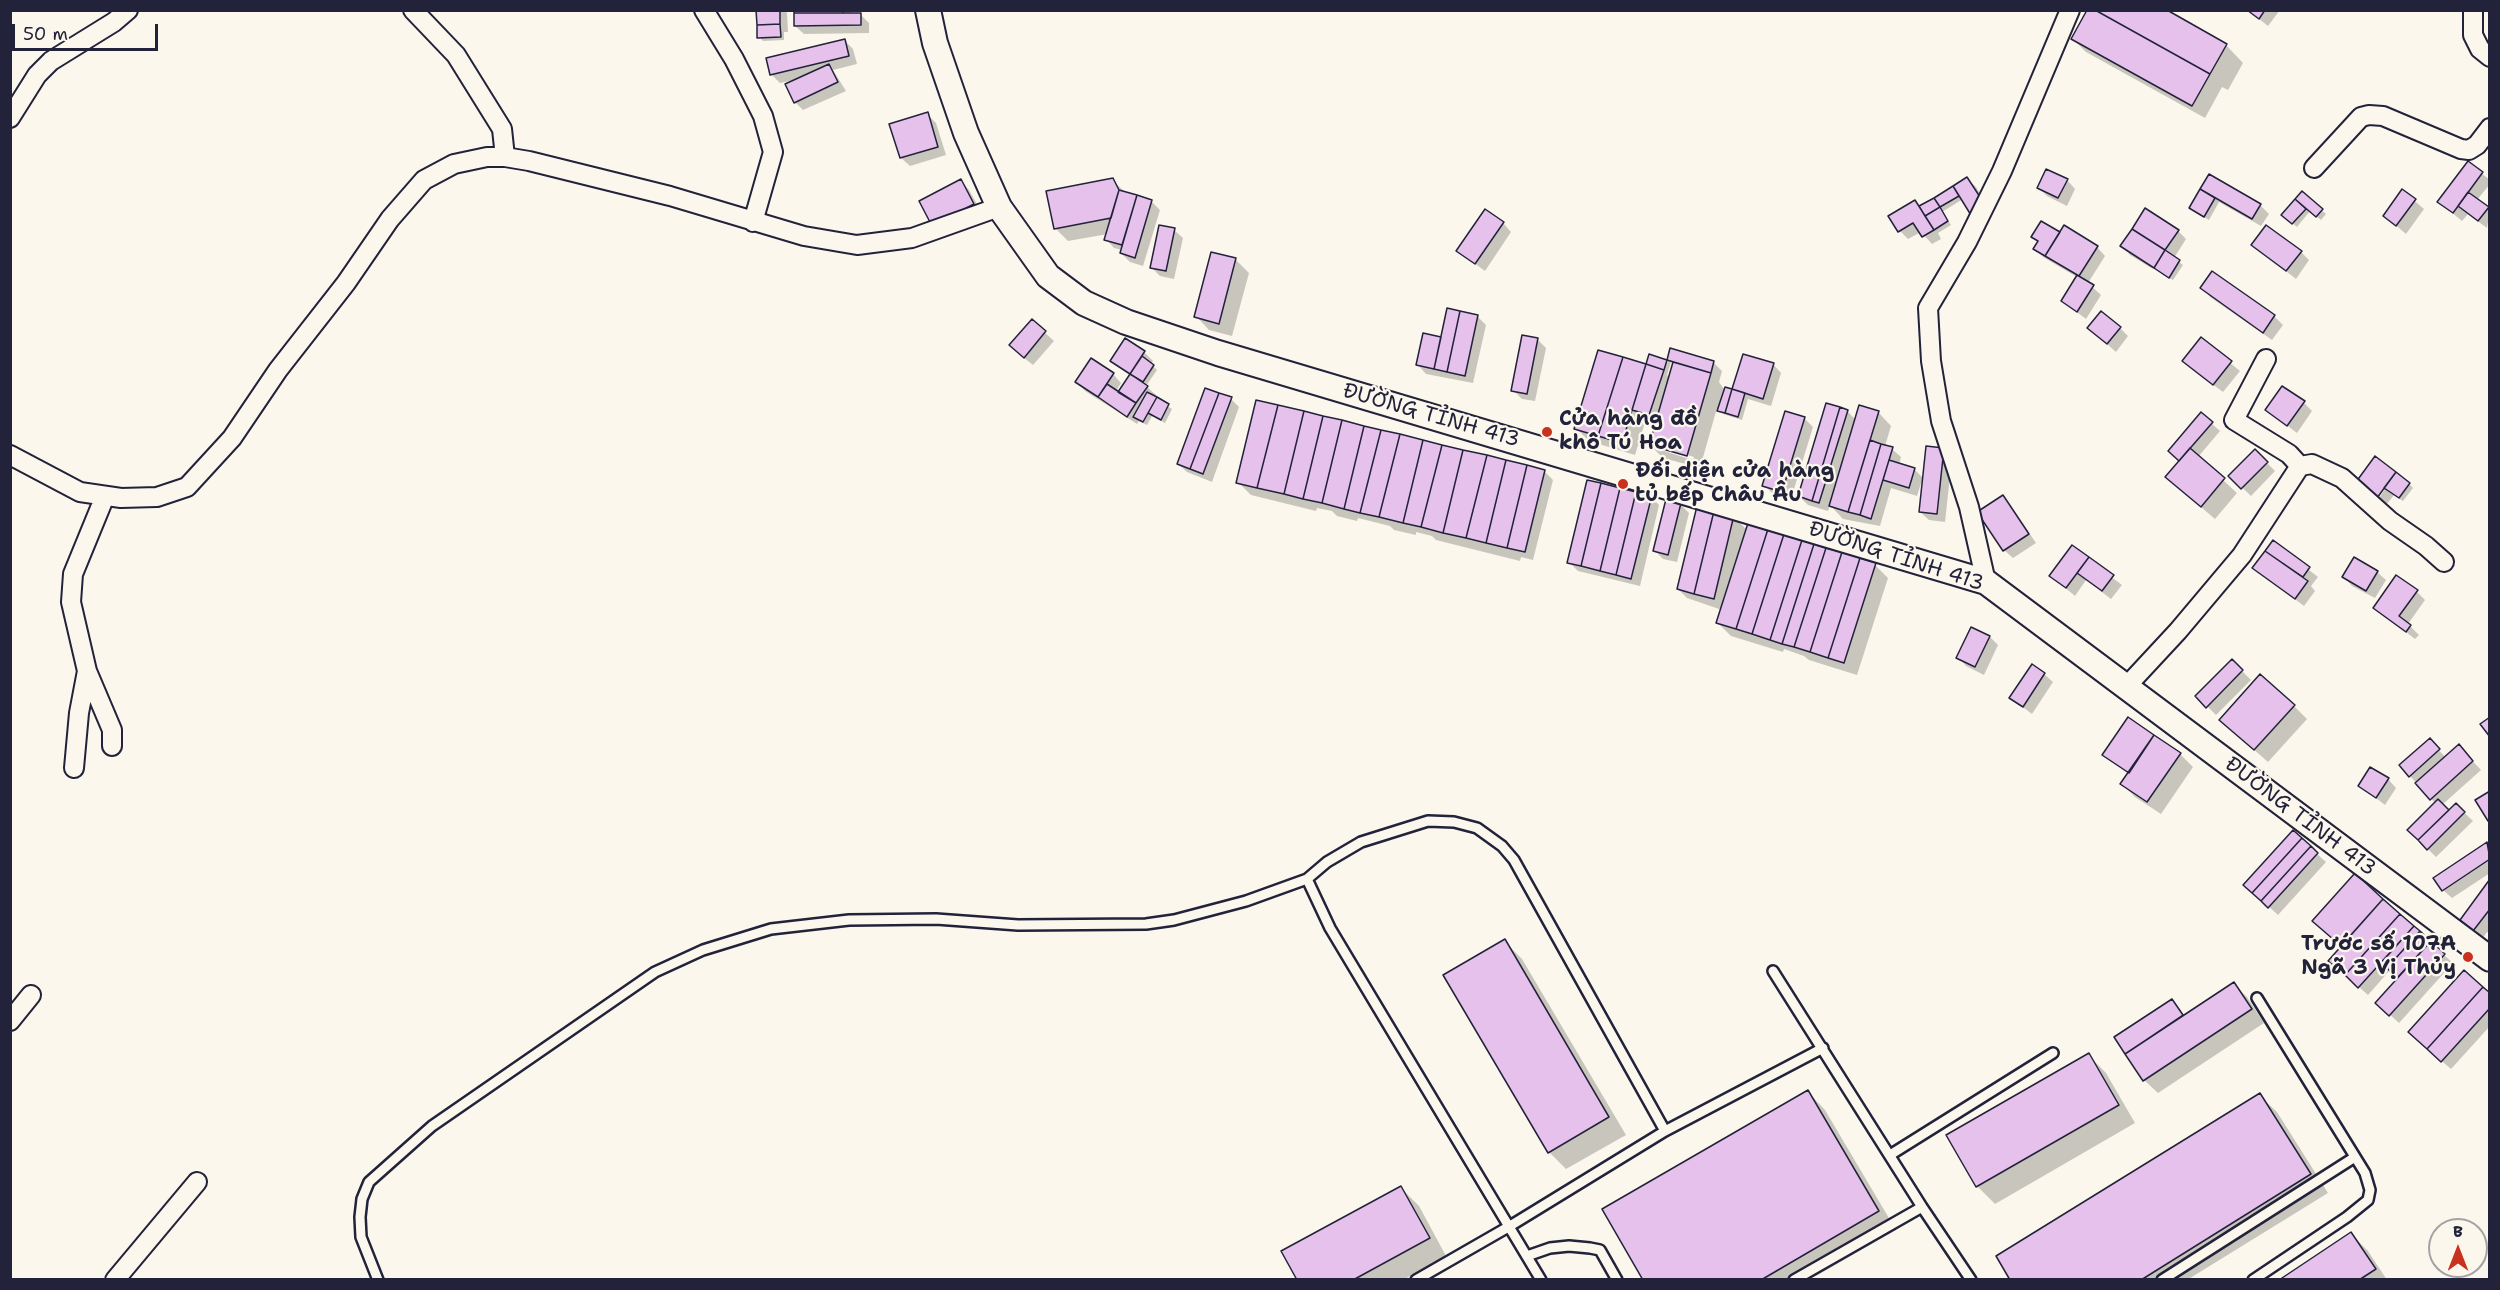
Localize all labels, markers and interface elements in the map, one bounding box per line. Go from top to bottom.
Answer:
scale bar [15,12,160,50]
text: 50 m [23,22,68,46]
street label: ĐƯỜNG TỈNH 413 [1340,379,1522,453]
place label: Cửa hàng đồ khô Tú Hoa [1559,407,1698,457]
marker: Cửa hàng đồ khô Tú Hoa [1540,425,1554,439]
place label: Đối diện cửa hàng tủ bếp Châu Âu [1635,459,1834,509]
marker: Đối diện cửa hàng tủ bếp Châu Âu [1616,477,1630,491]
street label: ĐƯỜNG TỈNH 413 [1805,517,1987,597]
street label: ĐƯỜNG TỈNH 413 [2219,752,2381,882]
place label: Trước số 107A Ngã 3 Vị Thủy [2301,932,2456,982]
marker: Trước số 107A Ngã 3 Vị Thủy [2461,950,2475,964]
north arrow [2428,1218,2488,1278]
text: B [2453,1221,2463,1242]

